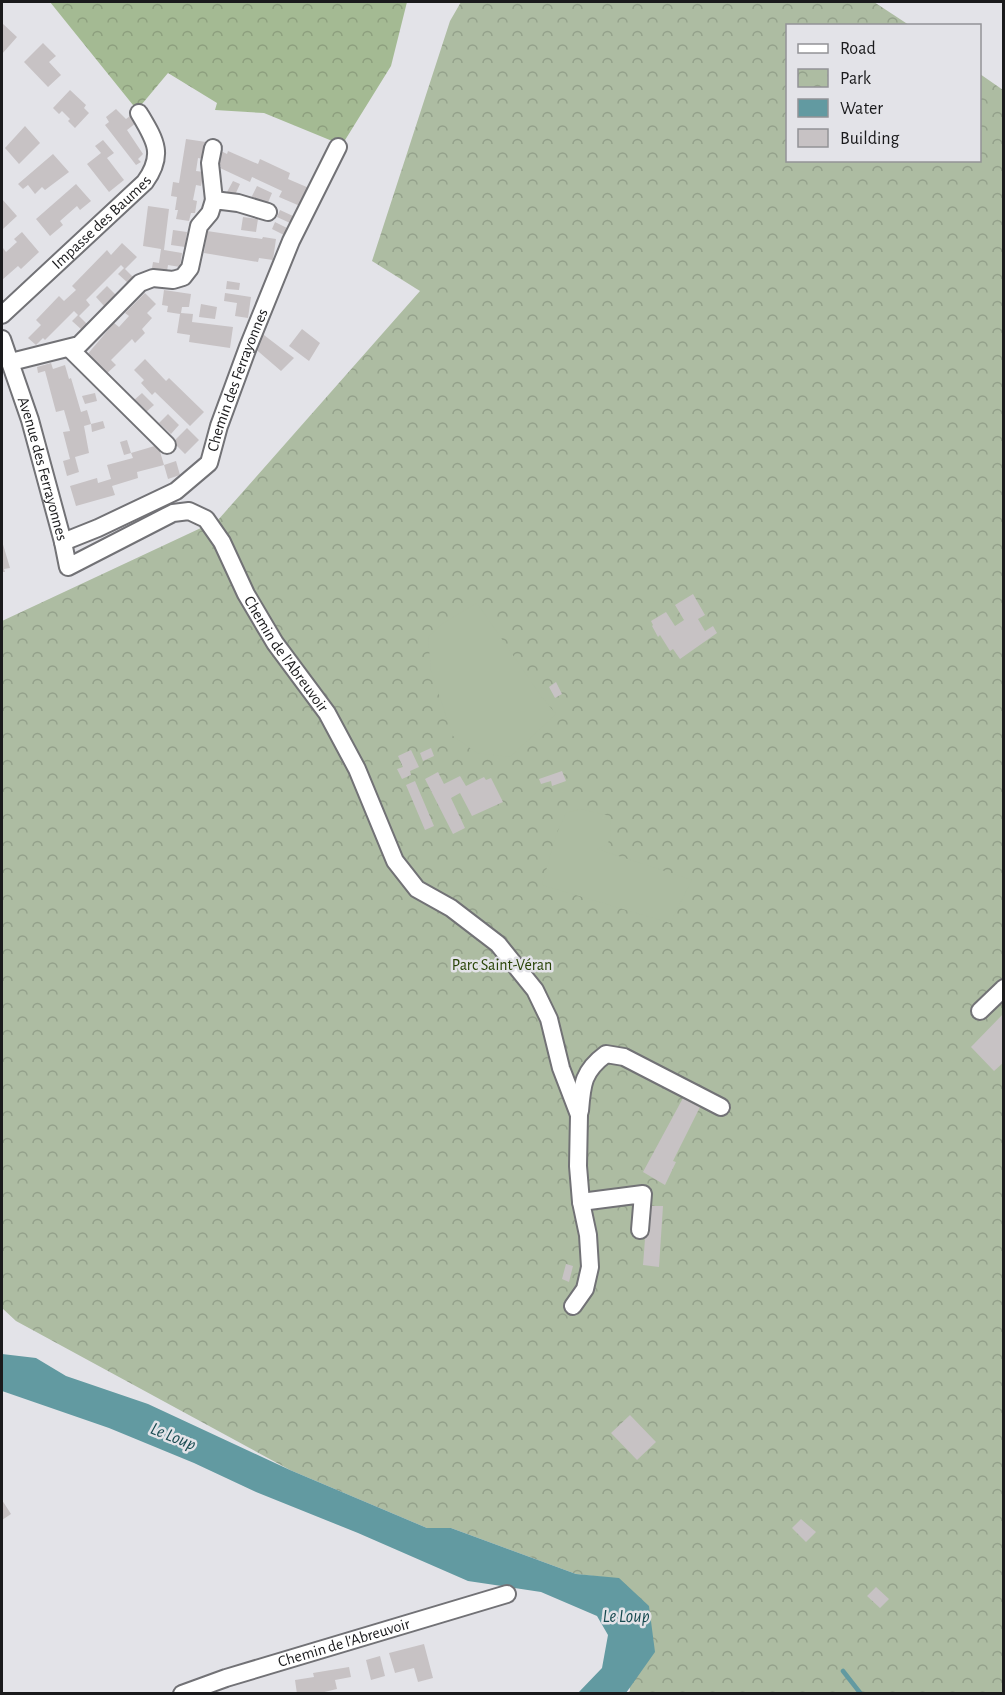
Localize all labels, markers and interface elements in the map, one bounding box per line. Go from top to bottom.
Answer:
legend [786,24,981,162]
text: Road [840,40,876,58]
text: Park [840,70,872,88]
text: Water [840,100,883,118]
text: Building [840,130,900,148]
street label: Impasse des Baumes [49,173,155,272]
street label: Chemin des Ferrayonnes [204,306,271,453]
street label: Avenue des Ferrayonnes [15,395,70,543]
street label: Chemin de l'Abreuvoir [241,593,332,716]
park label: Parc Saint-Véran [452,957,552,973]
water label: Le Loup [148,1420,198,1454]
water label: Le Loup [602,1608,650,1626]
street label: Chemin de l'Abreuvoir [276,1615,413,1670]

